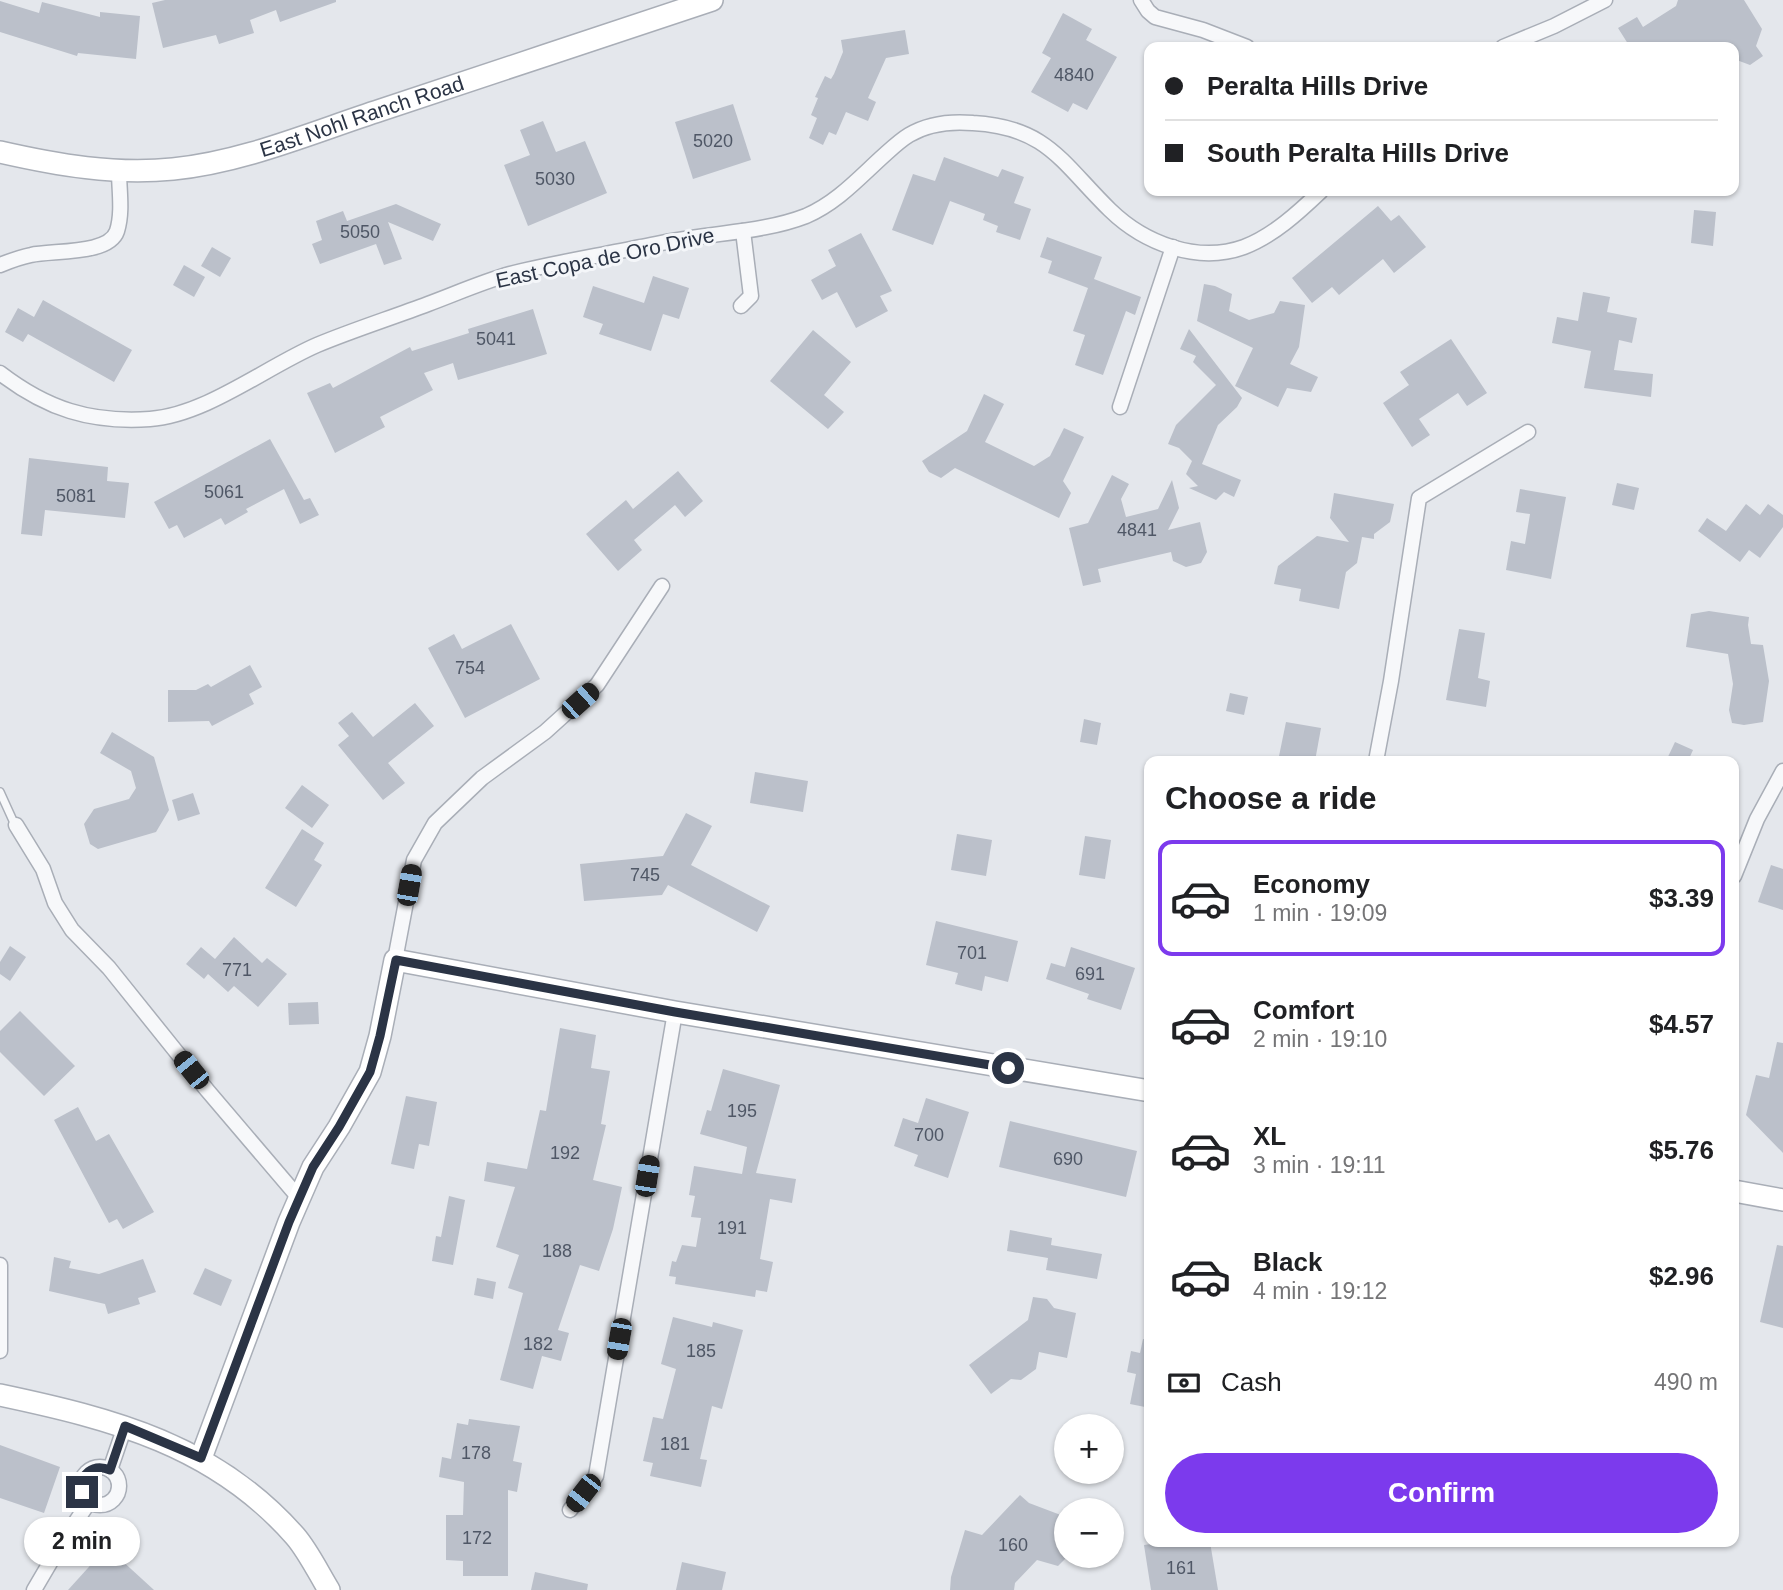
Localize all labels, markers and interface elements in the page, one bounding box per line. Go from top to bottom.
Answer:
house number: 4840 [1054,65,1094,85]
street label: East Nohl Ranch Road [257,71,467,161]
text: Peralta Hills Drive [1207,71,1428,101]
house number: 5020 [693,131,733,151]
text: South Peralta Hills Drive [1207,138,1509,168]
house number: 5030 [535,169,575,189]
house number: 5050 [340,222,380,242]
street label: East Copa de Oro Drive [493,223,716,292]
house number: 5041 [476,329,516,349]
house number: 5061 [204,482,244,502]
house number: 5081 [56,486,96,506]
house number: 4841 [1117,520,1157,540]
house number: 754 [455,658,485,678]
car [558,679,603,723]
text: Choose a ride [1165,780,1377,816]
car [396,862,423,908]
house number: 745 [630,865,660,885]
icon: car [1169,867,1232,930]
text: Economy [1253,869,1370,899]
text: $3.39 [1649,883,1714,913]
text: 1 min · 19:09 [1253,900,1387,926]
house number: 701 [957,943,987,963]
house number: 771 [222,960,252,980]
house number: 691 [1075,964,1105,984]
icon: car [1169,993,1232,1056]
text: Comfort [1253,995,1354,1025]
text: $4.57 [1649,1009,1714,1039]
text: 2 min · 19:10 [1253,1026,1387,1052]
car [170,1047,213,1093]
route start [992,1052,1024,1084]
house number: 195 [727,1101,757,1121]
icon: car [1169,1119,1232,1182]
text: XL [1253,1121,1286,1151]
house number: 700 [914,1125,944,1145]
text: $5.76 [1649,1135,1714,1165]
house number: 192 [550,1143,580,1163]
house number: 690 [1053,1149,1083,1169]
text: 3 min · 19:11 [1253,1152,1386,1178]
car [634,1154,661,1198]
house number: 191 [717,1218,747,1238]
house number: 188 [542,1241,572,1261]
icon: car [1169,1245,1232,1308]
text: Black [1253,1247,1322,1277]
text: $2.96 [1649,1261,1714,1291]
text: 4 min · 19:12 [1253,1278,1387,1304]
car [606,1316,633,1362]
house number: 182 [523,1334,553,1354]
house number: 185 [686,1341,716,1361]
icon: cash [1165,1364,1203,1402]
text: Cash [1221,1367,1282,1397]
text: 490 m [1654,1369,1718,1395]
map controls [1054,1414,1124,1568]
button: + [1054,1414,1124,1484]
house number: 181 [660,1434,690,1454]
house number: 178 [461,1443,491,1463]
button: Confirm [1165,1453,1718,1533]
car [562,1470,605,1516]
route end [66,1476,98,1508]
button: − [1054,1498,1124,1568]
callout: 2 min [24,1516,140,1566]
text: 2 min [52,1528,112,1554]
house number: 172 [462,1528,492,1548]
house number: 160 [998,1535,1028,1555]
house number: 161 [1166,1558,1196,1578]

